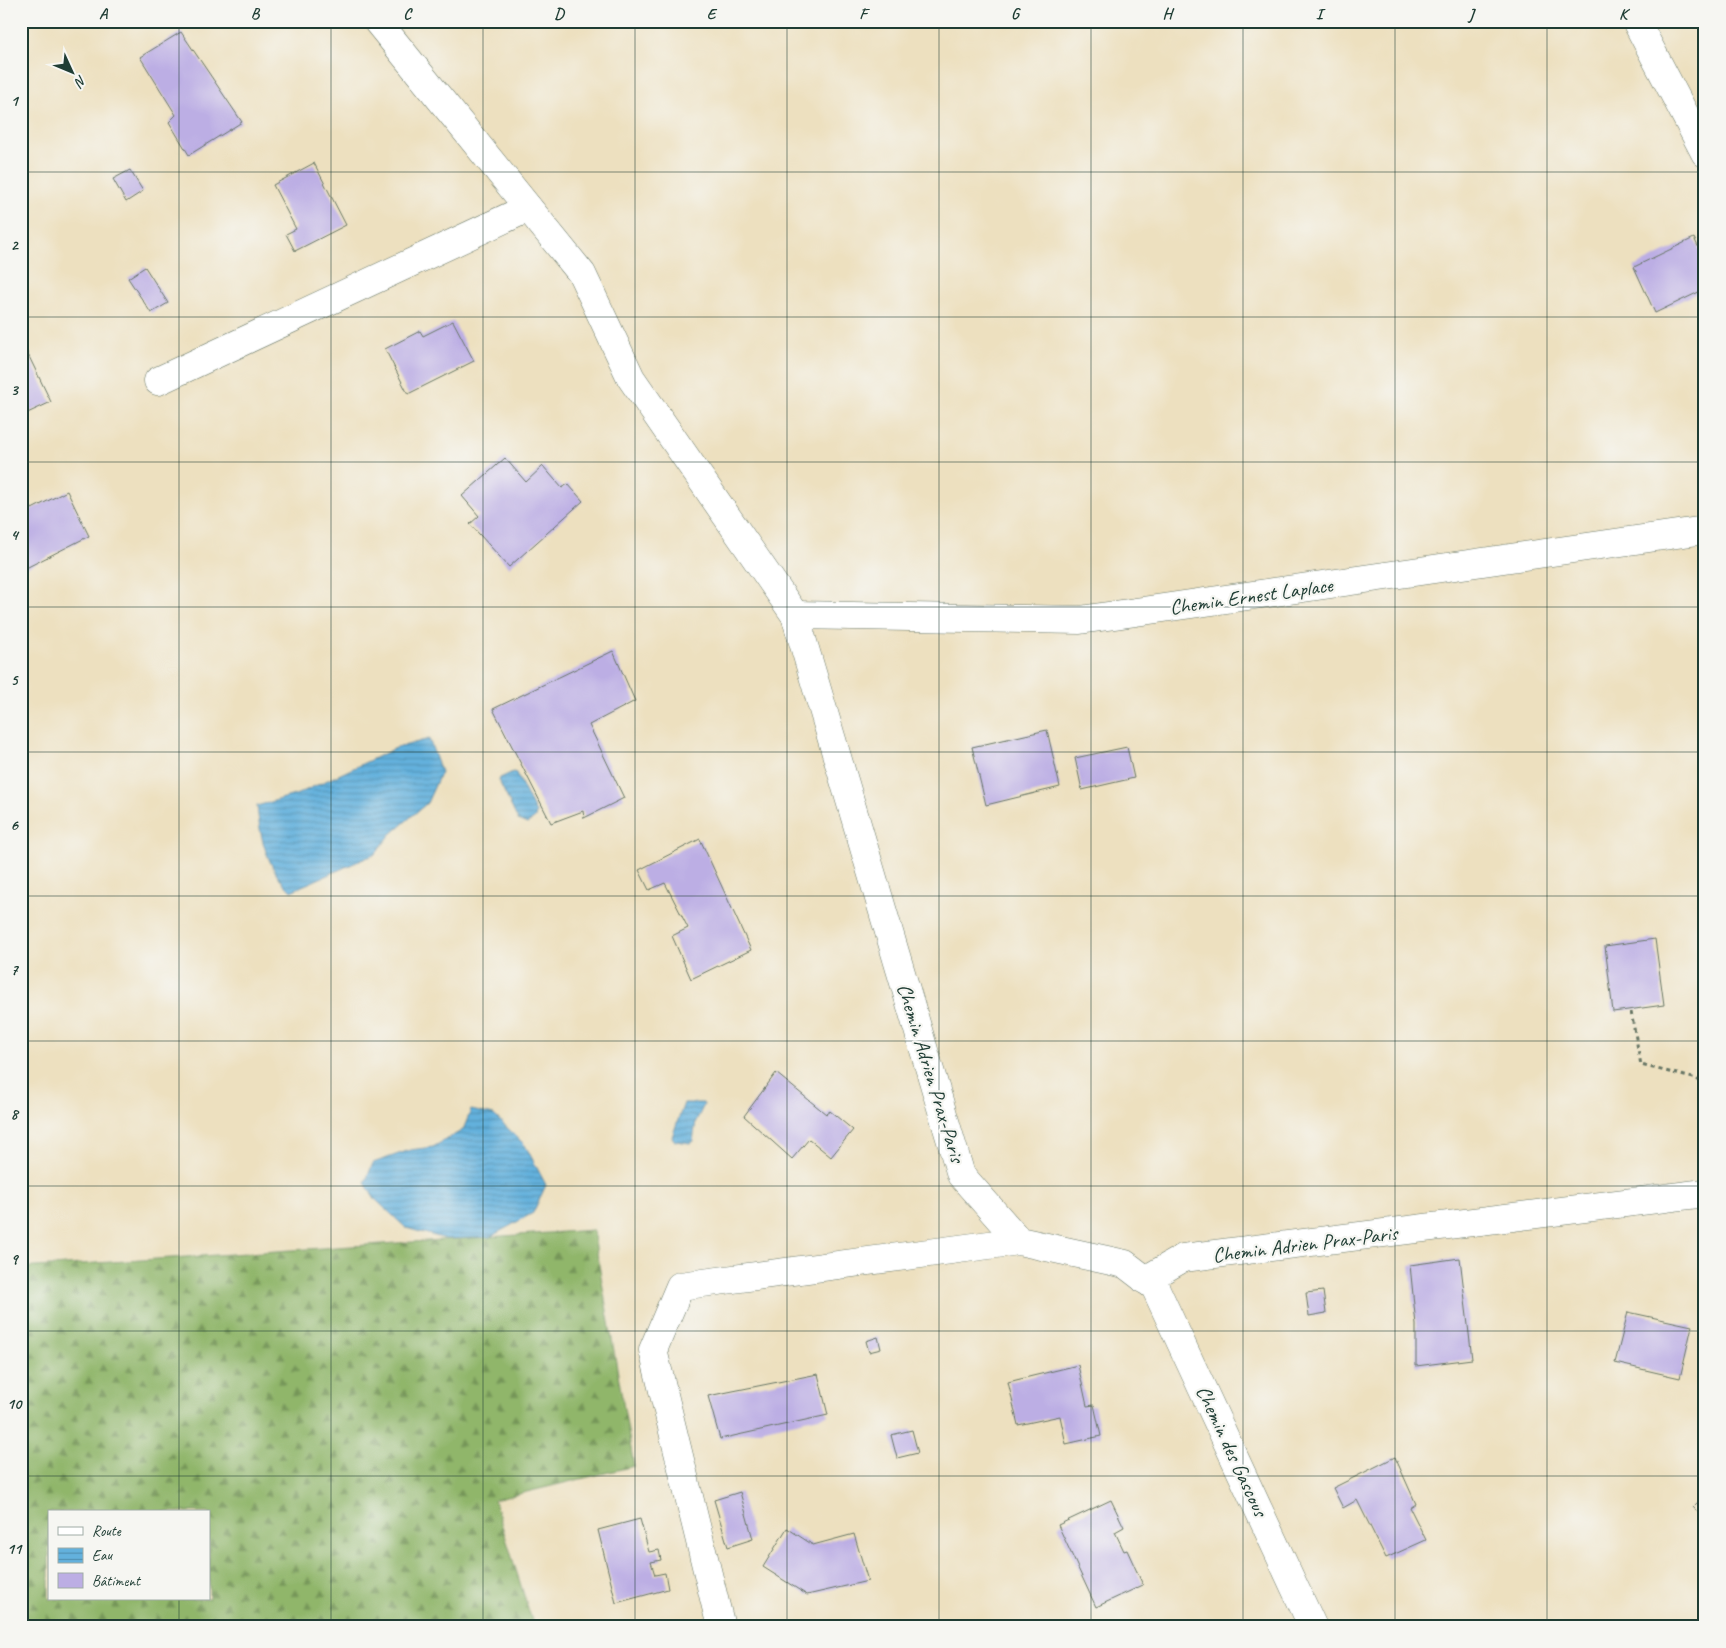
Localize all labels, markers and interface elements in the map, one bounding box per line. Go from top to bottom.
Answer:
text: A [99,4,109,24]
text: B [251,4,261,24]
text: C [403,4,413,24]
text: D [554,4,565,24]
text: E [707,4,718,24]
text: F [859,4,870,24]
text: G [1011,4,1021,24]
text: H [1162,4,1174,24]
text: I [1316,4,1326,24]
text: J [1467,4,1476,24]
text: K [1619,4,1631,24]
north arrow [48,48,98,98]
text: N [70,72,90,91]
text: 1 [10,91,19,111]
text: 2 [10,235,19,255]
text: 3 [10,380,19,400]
text: 4 [10,525,19,545]
street label: Chemin Ernest Laplace [1168,572,1335,620]
text: 5 [11,670,20,690]
text: 6 [10,815,19,835]
text: 7 [10,960,19,980]
street label: Chemin Adrien Prax-Paris [891,980,971,1167]
text: 8 [10,1104,19,1124]
street label: Chemin Adrien Prax-Paris [1211,1220,1401,1268]
text: 9 [10,1249,19,1269]
street label: Chemin des Gascous [1190,1381,1274,1522]
text: 10 [7,1394,23,1414]
legend [48,1510,210,1600]
text: Route [92,1522,122,1541]
text: 11 [7,1539,23,1559]
text: Eau [92,1546,113,1565]
text: Bâtiment [92,1572,142,1591]

